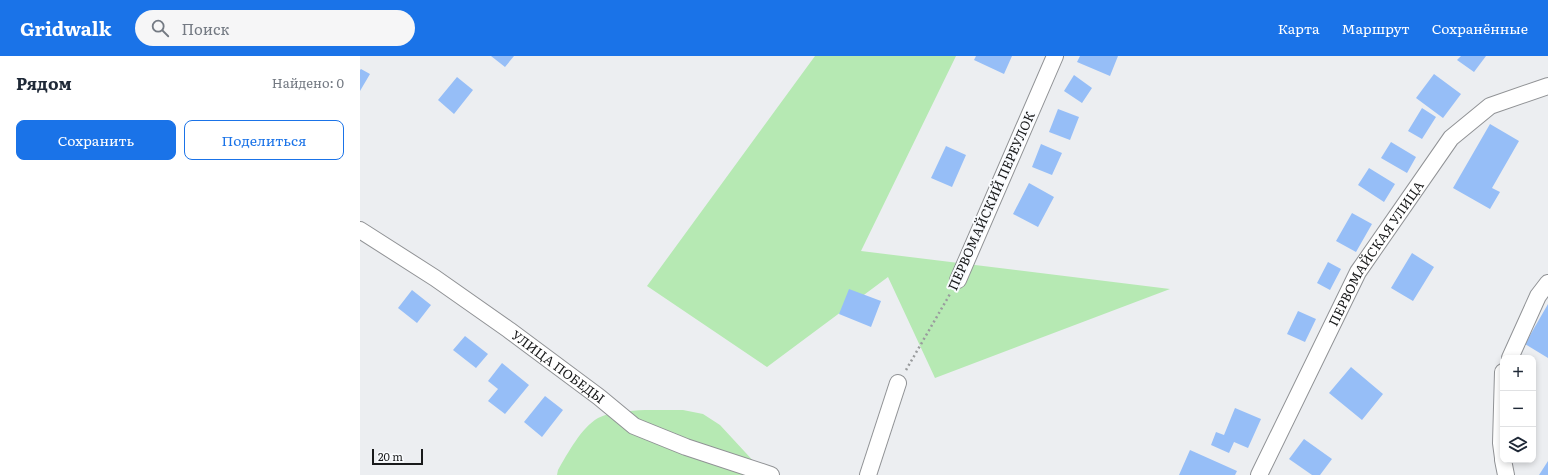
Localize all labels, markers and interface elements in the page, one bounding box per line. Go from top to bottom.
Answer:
search box [135,10,415,46]
text: Gridwalk [20,14,111,42]
icon: search [149,17,171,39]
text: Поиск [181,17,229,40]
text: Карта [1278,18,1320,38]
text: Маршрут [1342,18,1410,38]
text: Сохранённые [1432,18,1528,38]
text: Рядом [16,70,72,95]
text: Найдено: 0 [272,73,344,92]
street label: ПЕРВОМАЙСКИЙ ПЕРЕУЛОК [942,108,1039,293]
button: Сохранить [16,120,176,160]
button: Поделиться [184,120,344,160]
street label: ПЕРВОМАЙСКАЯ УЛИЦА [1323,176,1428,329]
street label: УЛИЦА ПОБЕДЫ [508,325,609,407]
map controls [1500,355,1536,463]
button: + [1500,355,1536,391]
button: − [1500,391,1536,427]
button: layers [1500,427,1536,463]
scale bar [372,447,423,466]
text: 20 m [378,448,403,464]

